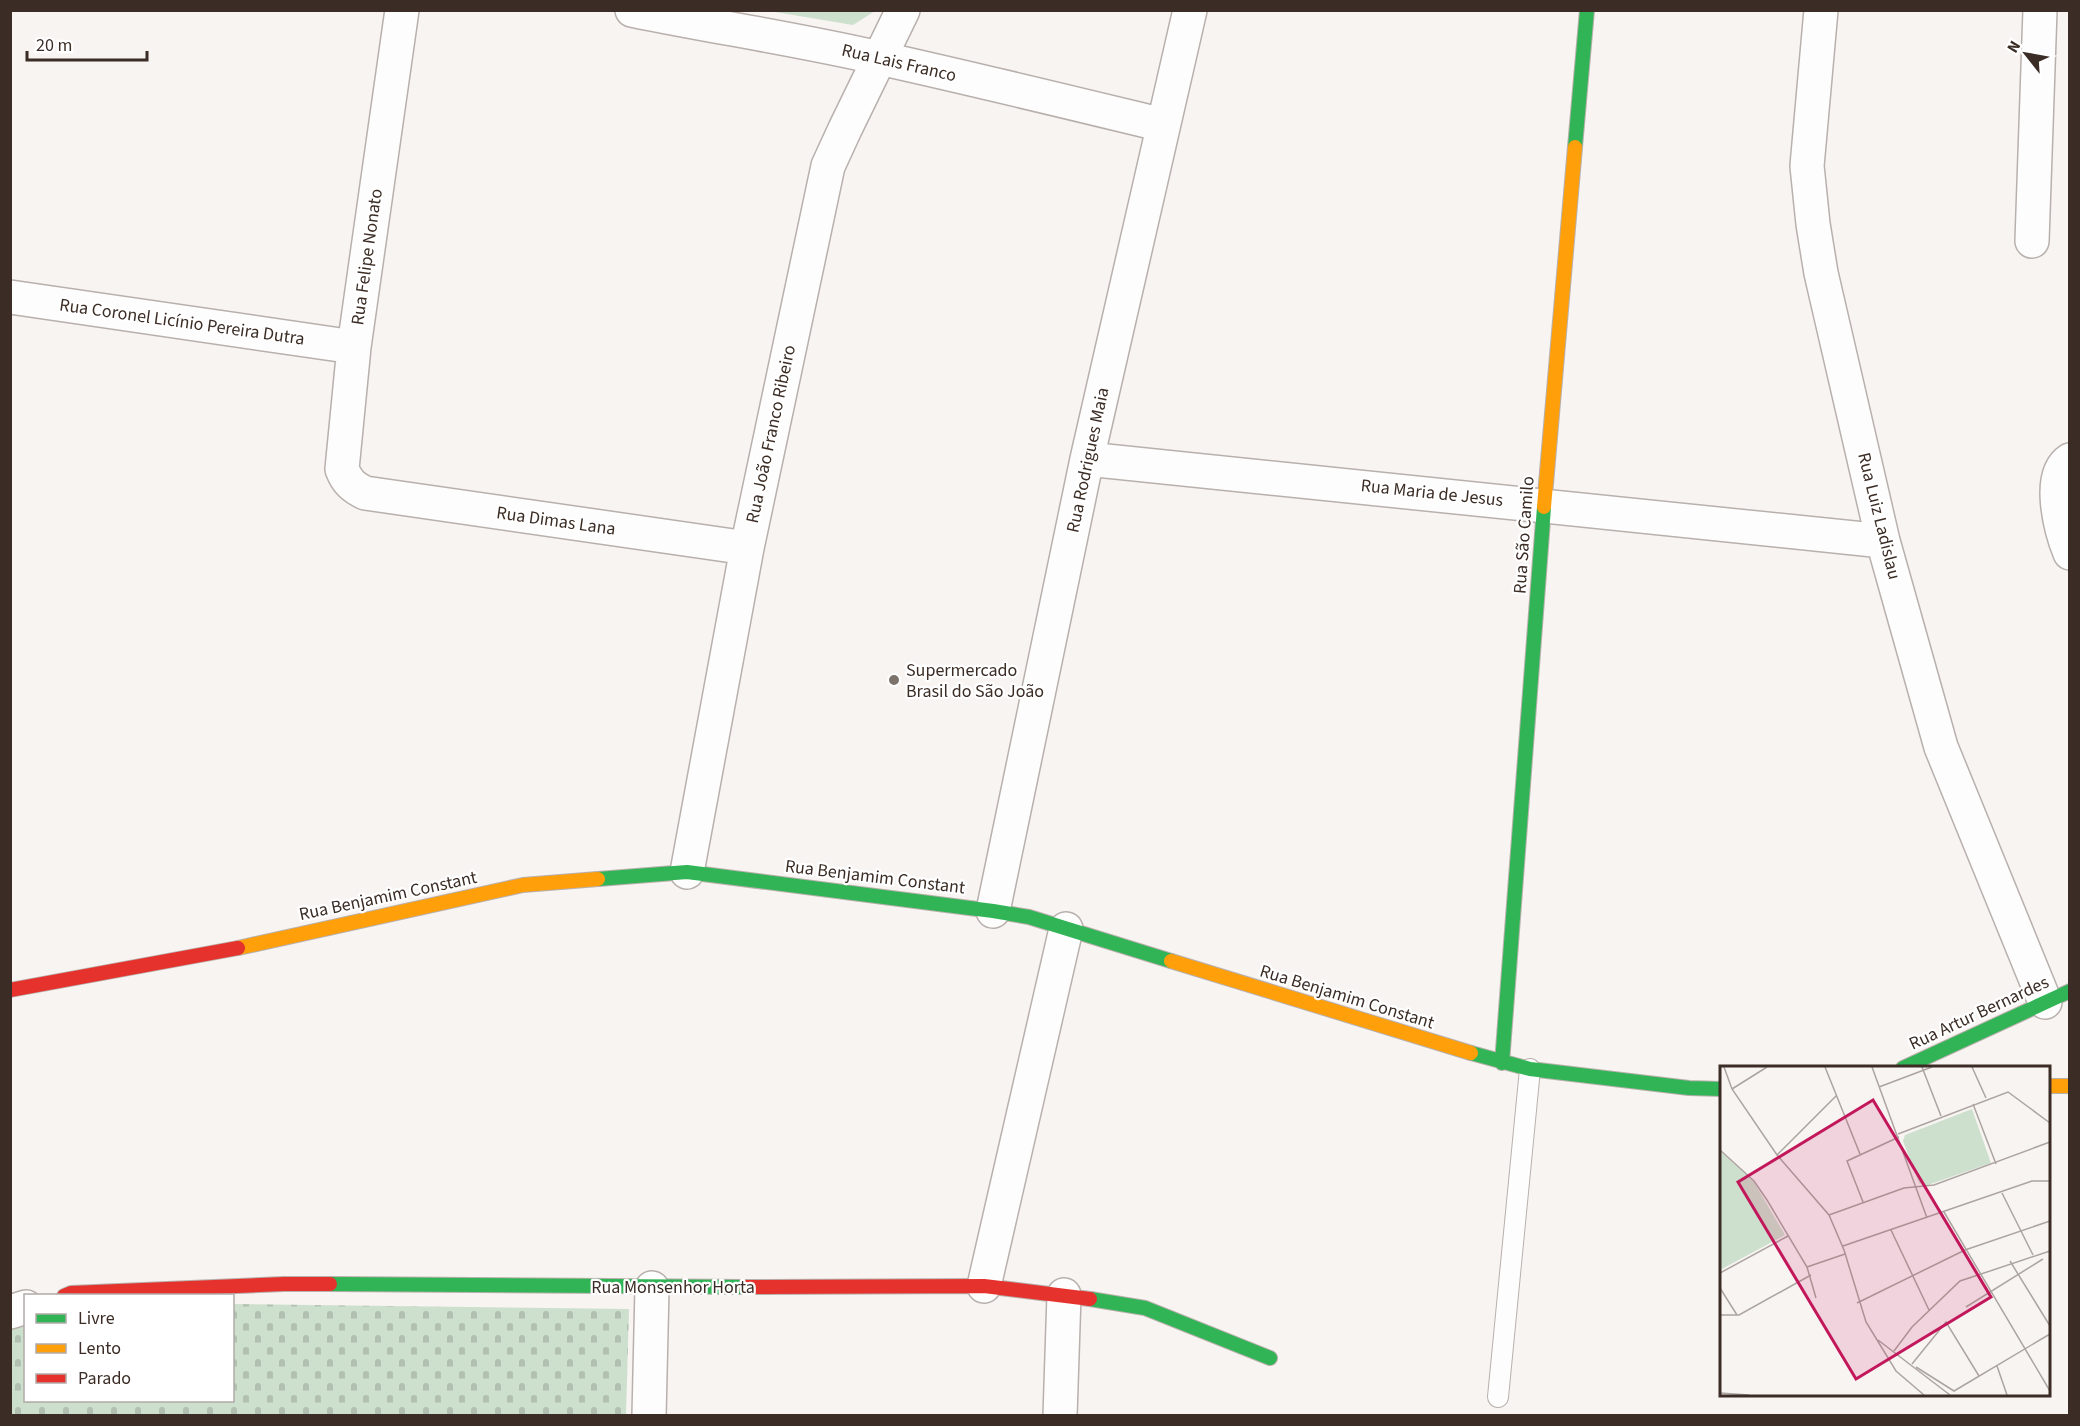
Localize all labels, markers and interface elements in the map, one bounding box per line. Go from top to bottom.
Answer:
scale bar [27,24,147,62]
north arrow [1996,24,2056,84]
text: 20 m [36,33,72,58]
text: N [2002,37,2026,57]
street label: Rua Lais Franco [839,38,959,88]
street label: Rua Felipe Nonato [345,187,389,327]
street label: Rua Coronel Licínio Pereira Dutra [58,292,306,352]
street label: Rua João Franco Ribeiro [740,343,802,525]
street label: Rua Rodrigues Maia [1060,385,1116,535]
street label: Rua Luiz Ladislau [1851,450,1907,582]
street label: Rua Maria de Jesus [1360,473,1504,513]
street label: Rua São Camilo [1507,475,1541,595]
street label: Rua Dimas Lana [495,500,617,542]
place label: Supermercado Brasil do São João [906,658,1044,704]
marker: Supermercado Brasil do São João [887,673,901,687]
street label: Rua Benjamim Constant [784,854,966,900]
street label: Rua Benjamim Constant [297,865,479,927]
street label: Rua Benjamim Constant [1257,959,1437,1035]
street label: Rua Artur Bernardes [1905,970,2053,1056]
inset map [1720,1066,2050,1396]
street label: Rua Monsenhor Horta [591,1275,755,1300]
legend [24,1294,234,1402]
text: Livre [78,1306,115,1331]
text: Lento [78,1336,121,1361]
text: Parado [78,1366,131,1391]

